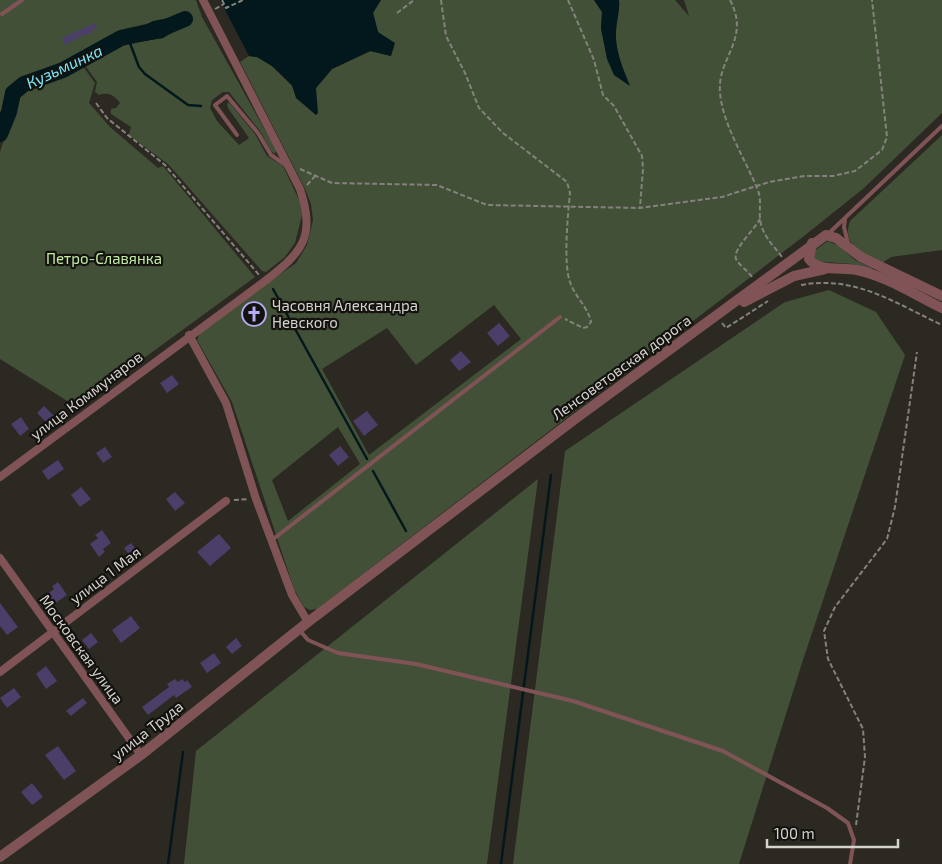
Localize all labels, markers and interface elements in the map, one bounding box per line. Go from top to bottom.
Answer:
water label: Кузьминка [23,40,105,92]
park label: Петро-Славянка [46,249,162,267]
place label: Часовня Александра Невского [272,296,418,331]
church icon: Часовня Александра Невского [241,301,267,327]
street label: Ленсоветовская дорога [548,310,694,424]
street label: улица Коммунаров [26,347,146,444]
street label: улица 1 Мая [66,542,145,608]
street label: Московская улица [35,591,128,708]
street label: улица Труда [108,696,187,764]
scale bar [767,816,898,848]
text: 100 m [774,824,815,842]

